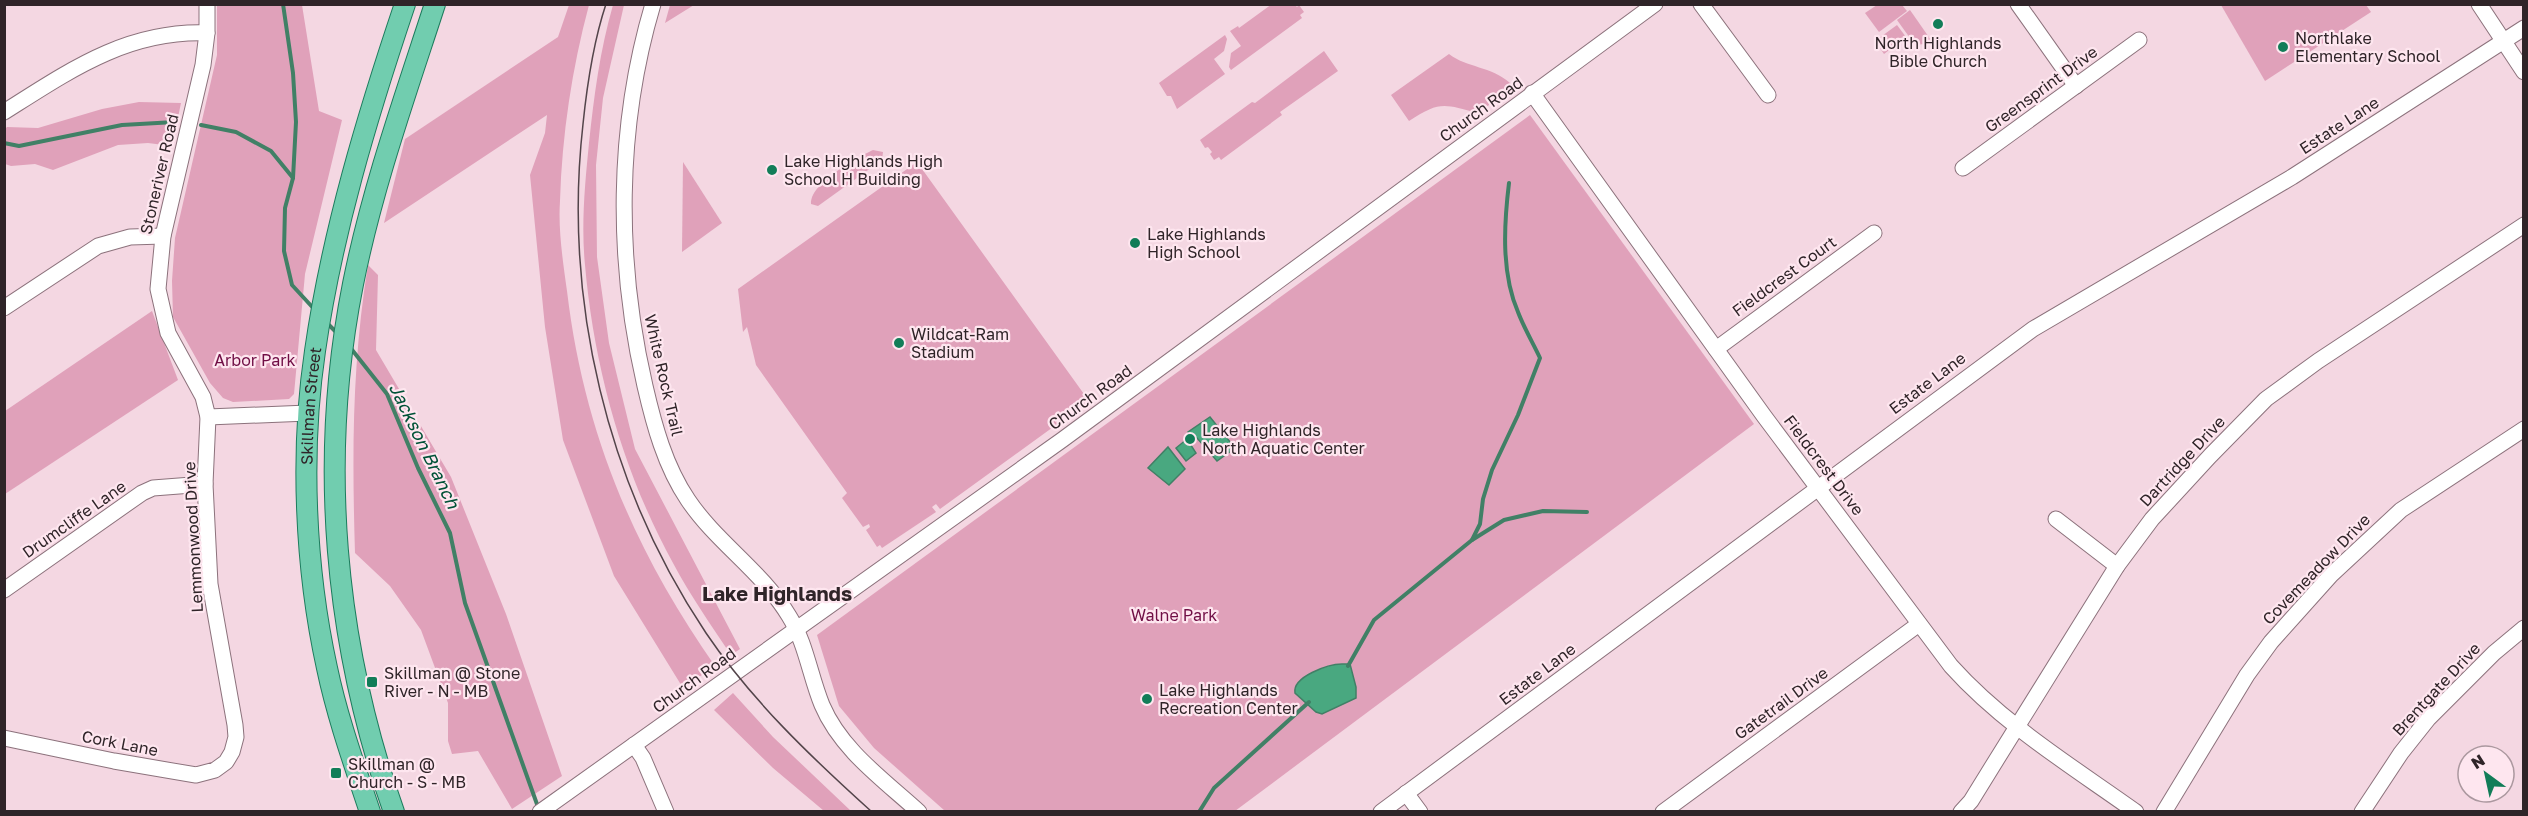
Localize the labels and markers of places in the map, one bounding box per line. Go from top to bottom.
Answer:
marker: North Highlands Bible Church [1931,17,1945,31]
place label: Northlake Elementary School [2295,28,2440,66]
place label: North Highlands Bible Church [1874,33,2002,71]
marker: Northlake Elementary School [2276,40,2290,54]
place label: Lake Highlands High School H Building [784,151,943,189]
marker: Lake Highlands High School H Building [765,163,779,177]
place label: Lake Highlands High School [1147,224,1266,262]
marker: Lake Highlands High School [1128,236,1142,250]
place label: Wildcat-Ram Stadium [911,324,1009,362]
marker: Wildcat-Ram Stadium [892,336,906,350]
place label: Lake Highlands North Aquatic Center [1202,420,1365,458]
marker: Lake Highlands North Aquatic Center [1183,432,1197,446]
place label: Skillman @ Stone River - N - MB [384,663,520,701]
marker: Skillman @ Stone River - N - MB [365,675,379,689]
place label: Lake Highlands Recreation Center [1159,680,1298,718]
marker: Lake Highlands Recreation Center [1140,692,1154,706]
place label: Skillman @ Church - S - MB [348,754,466,792]
marker: Skillman @ Church - S - MB [329,766,343,780]

